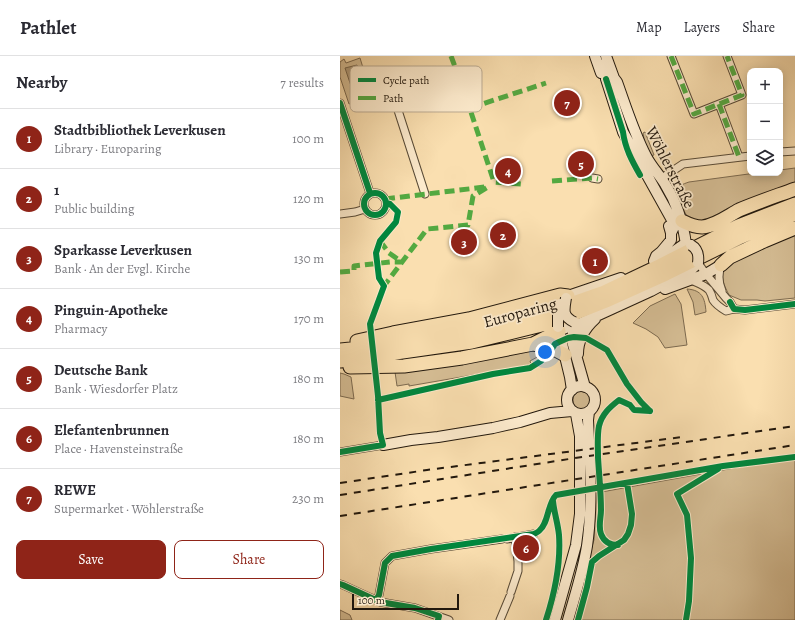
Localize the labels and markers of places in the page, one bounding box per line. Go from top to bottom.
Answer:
pin: 7 [554,88,580,118]
pin: 5 [568,149,594,179]
pin: 4 [495,156,521,186]
pin: 2 [490,220,516,250]
pin: 3 [451,227,477,257]
pin: 1 [582,246,608,276]
pin: 6 [513,533,539,563]

